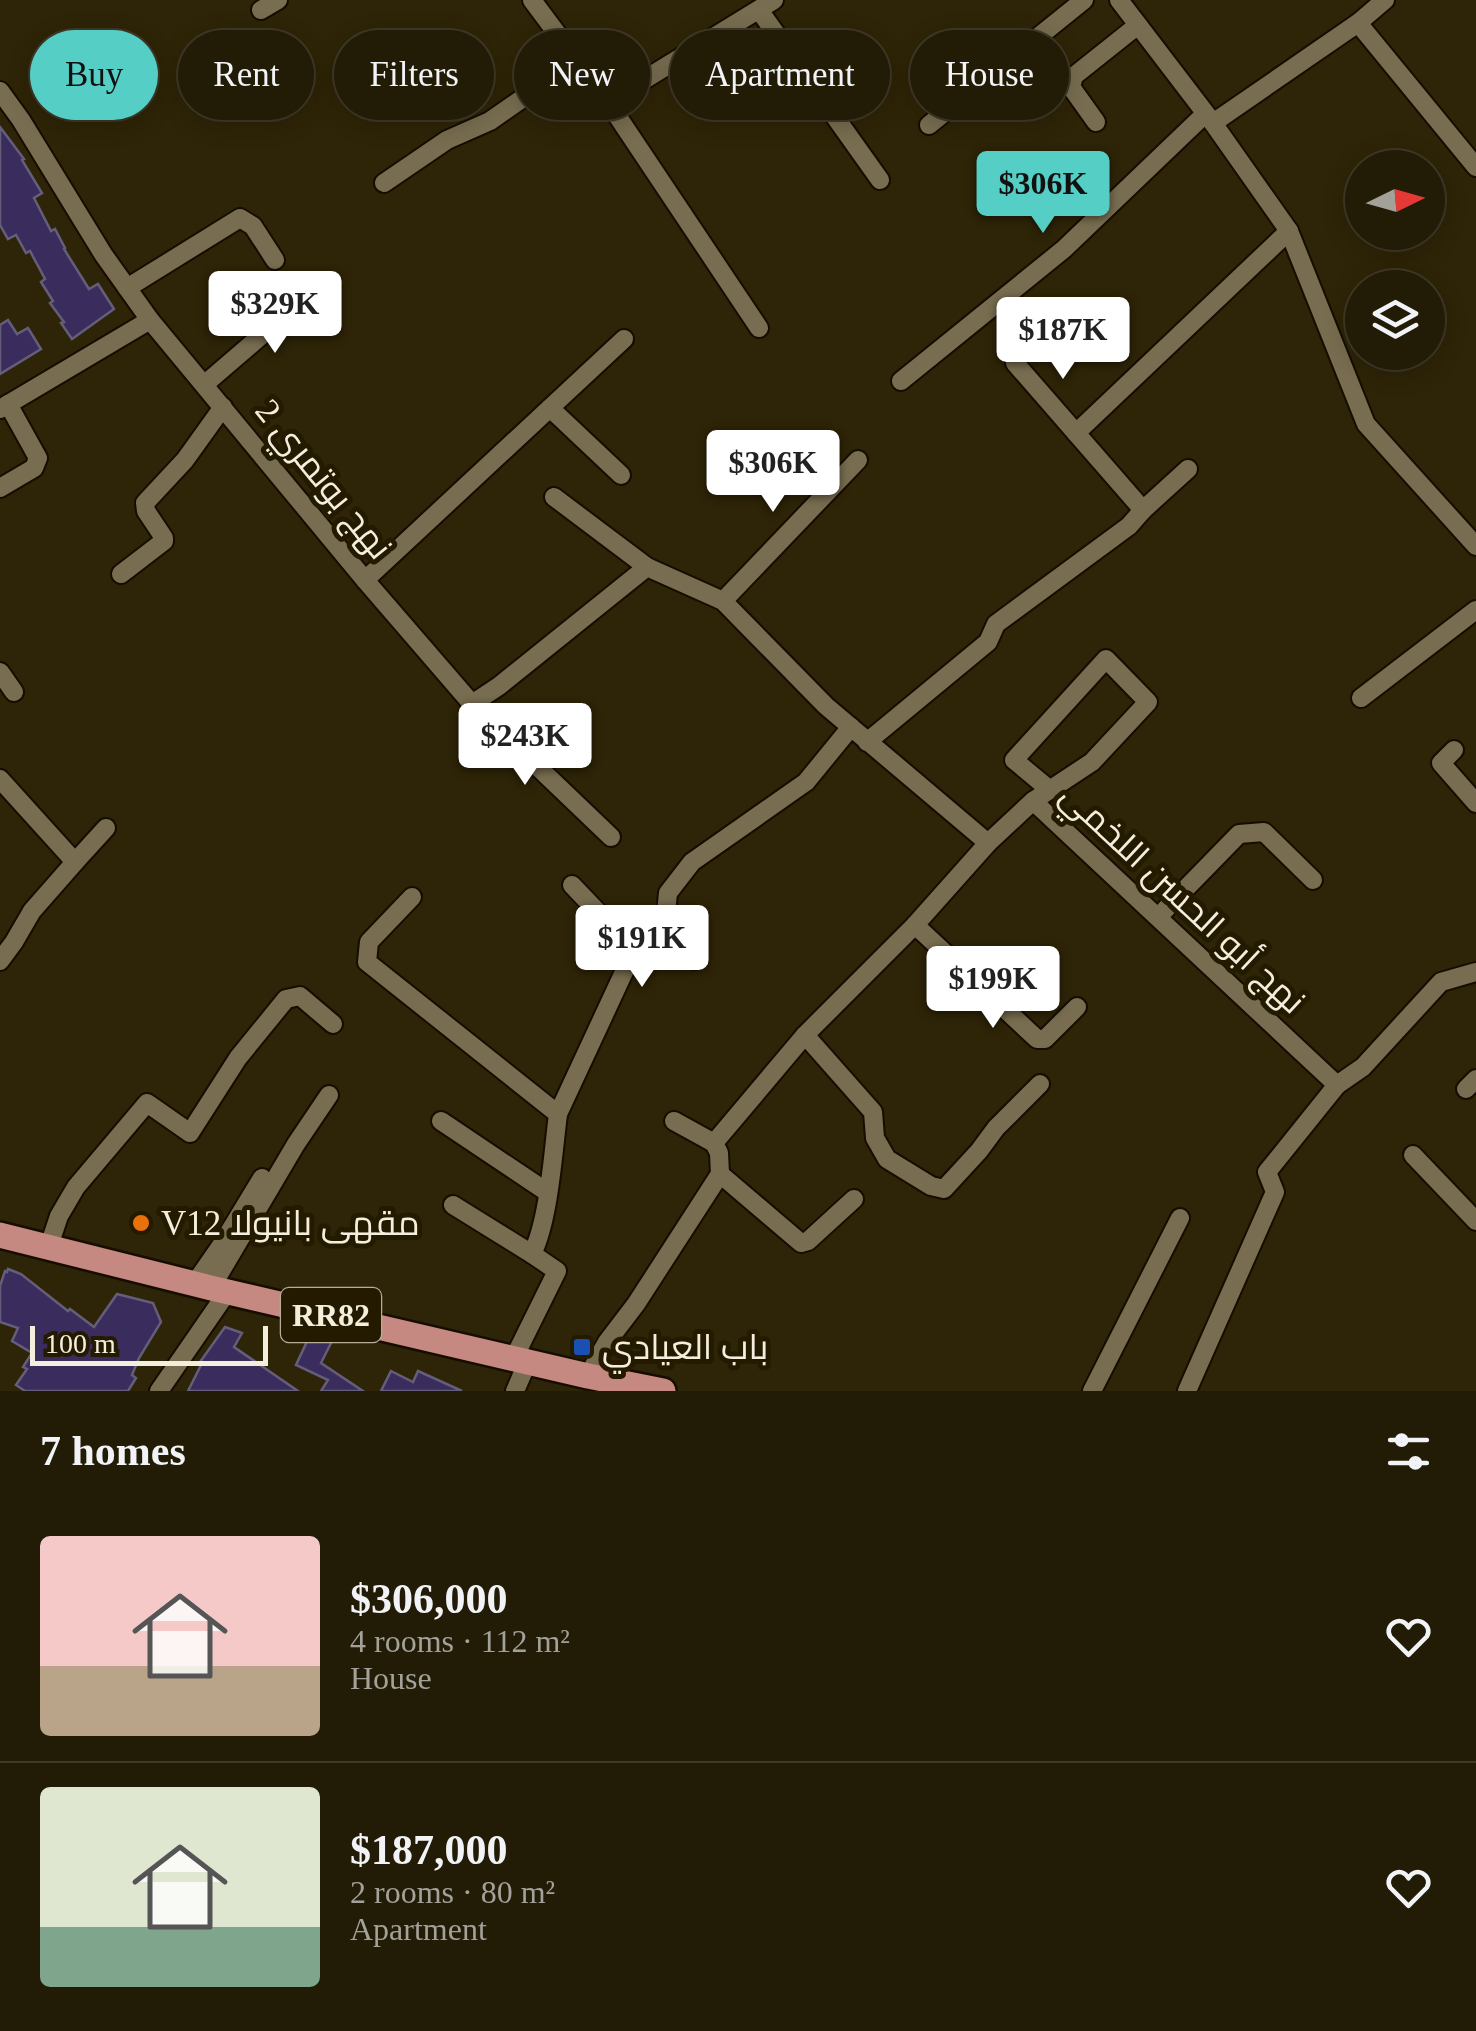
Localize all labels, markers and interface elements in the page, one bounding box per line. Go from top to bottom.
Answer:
chip: Buy [30,30,158,120]
chip: Rent [178,30,314,120]
chip: Filters [334,30,494,120]
chip: New [514,30,650,120]
chip: Apartment [670,30,890,120]
chip: House [910,30,1069,120]
north arrow [1345,150,1445,250]
map controls [1345,150,1445,370]
pin: $306K [973,151,1113,236]
text: $306K [999,165,1087,201]
button: layers [1345,270,1445,370]
pin: $329K [205,271,345,356]
text: $329K [231,285,319,321]
pin: $187K [993,297,1133,382]
text: $187K [1019,311,1107,347]
street label: نهج بوتمري 2 [242,392,400,571]
pin: $306K [703,430,843,515]
text: $306K [729,444,817,480]
pin: $243K [455,703,595,788]
text: $243K [481,717,569,753]
street label: نهج أبو الحسن اللخمي [1048,773,1315,1027]
pin: $191K [572,905,712,990]
text: $191K [598,919,686,955]
pin: $199K [923,946,1063,1031]
text: $199K [949,960,1037,996]
place label: V12 مقهى بانيولا [161,1204,420,1244]
marker: V12 مقهى بانيولا [130,1212,152,1234]
road number: RR82 [281,1288,381,1342]
scale bar [30,1321,268,1366]
text: 100 m [45,1328,116,1359]
place label: باب العيادي [602,1328,768,1374]
marker: باب العيادي [571,1336,593,1358]
icon: filters [1381,1424,1436,1479]
text: 7 homes [40,1428,186,1474]
icon: home [120,1576,240,1696]
text: $306,000 [350,1576,508,1622]
icon: heart [1381,1609,1436,1664]
text: 4 rooms · 112 m² [350,1623,570,1659]
text: House [350,1660,432,1696]
icon: home [120,1827,240,1947]
text: $187,000 [350,1827,508,1873]
icon: heart [1381,1860,1436,1915]
text: 2 rooms · 80 m² [350,1874,555,1910]
text: Apartment [350,1911,487,1947]

